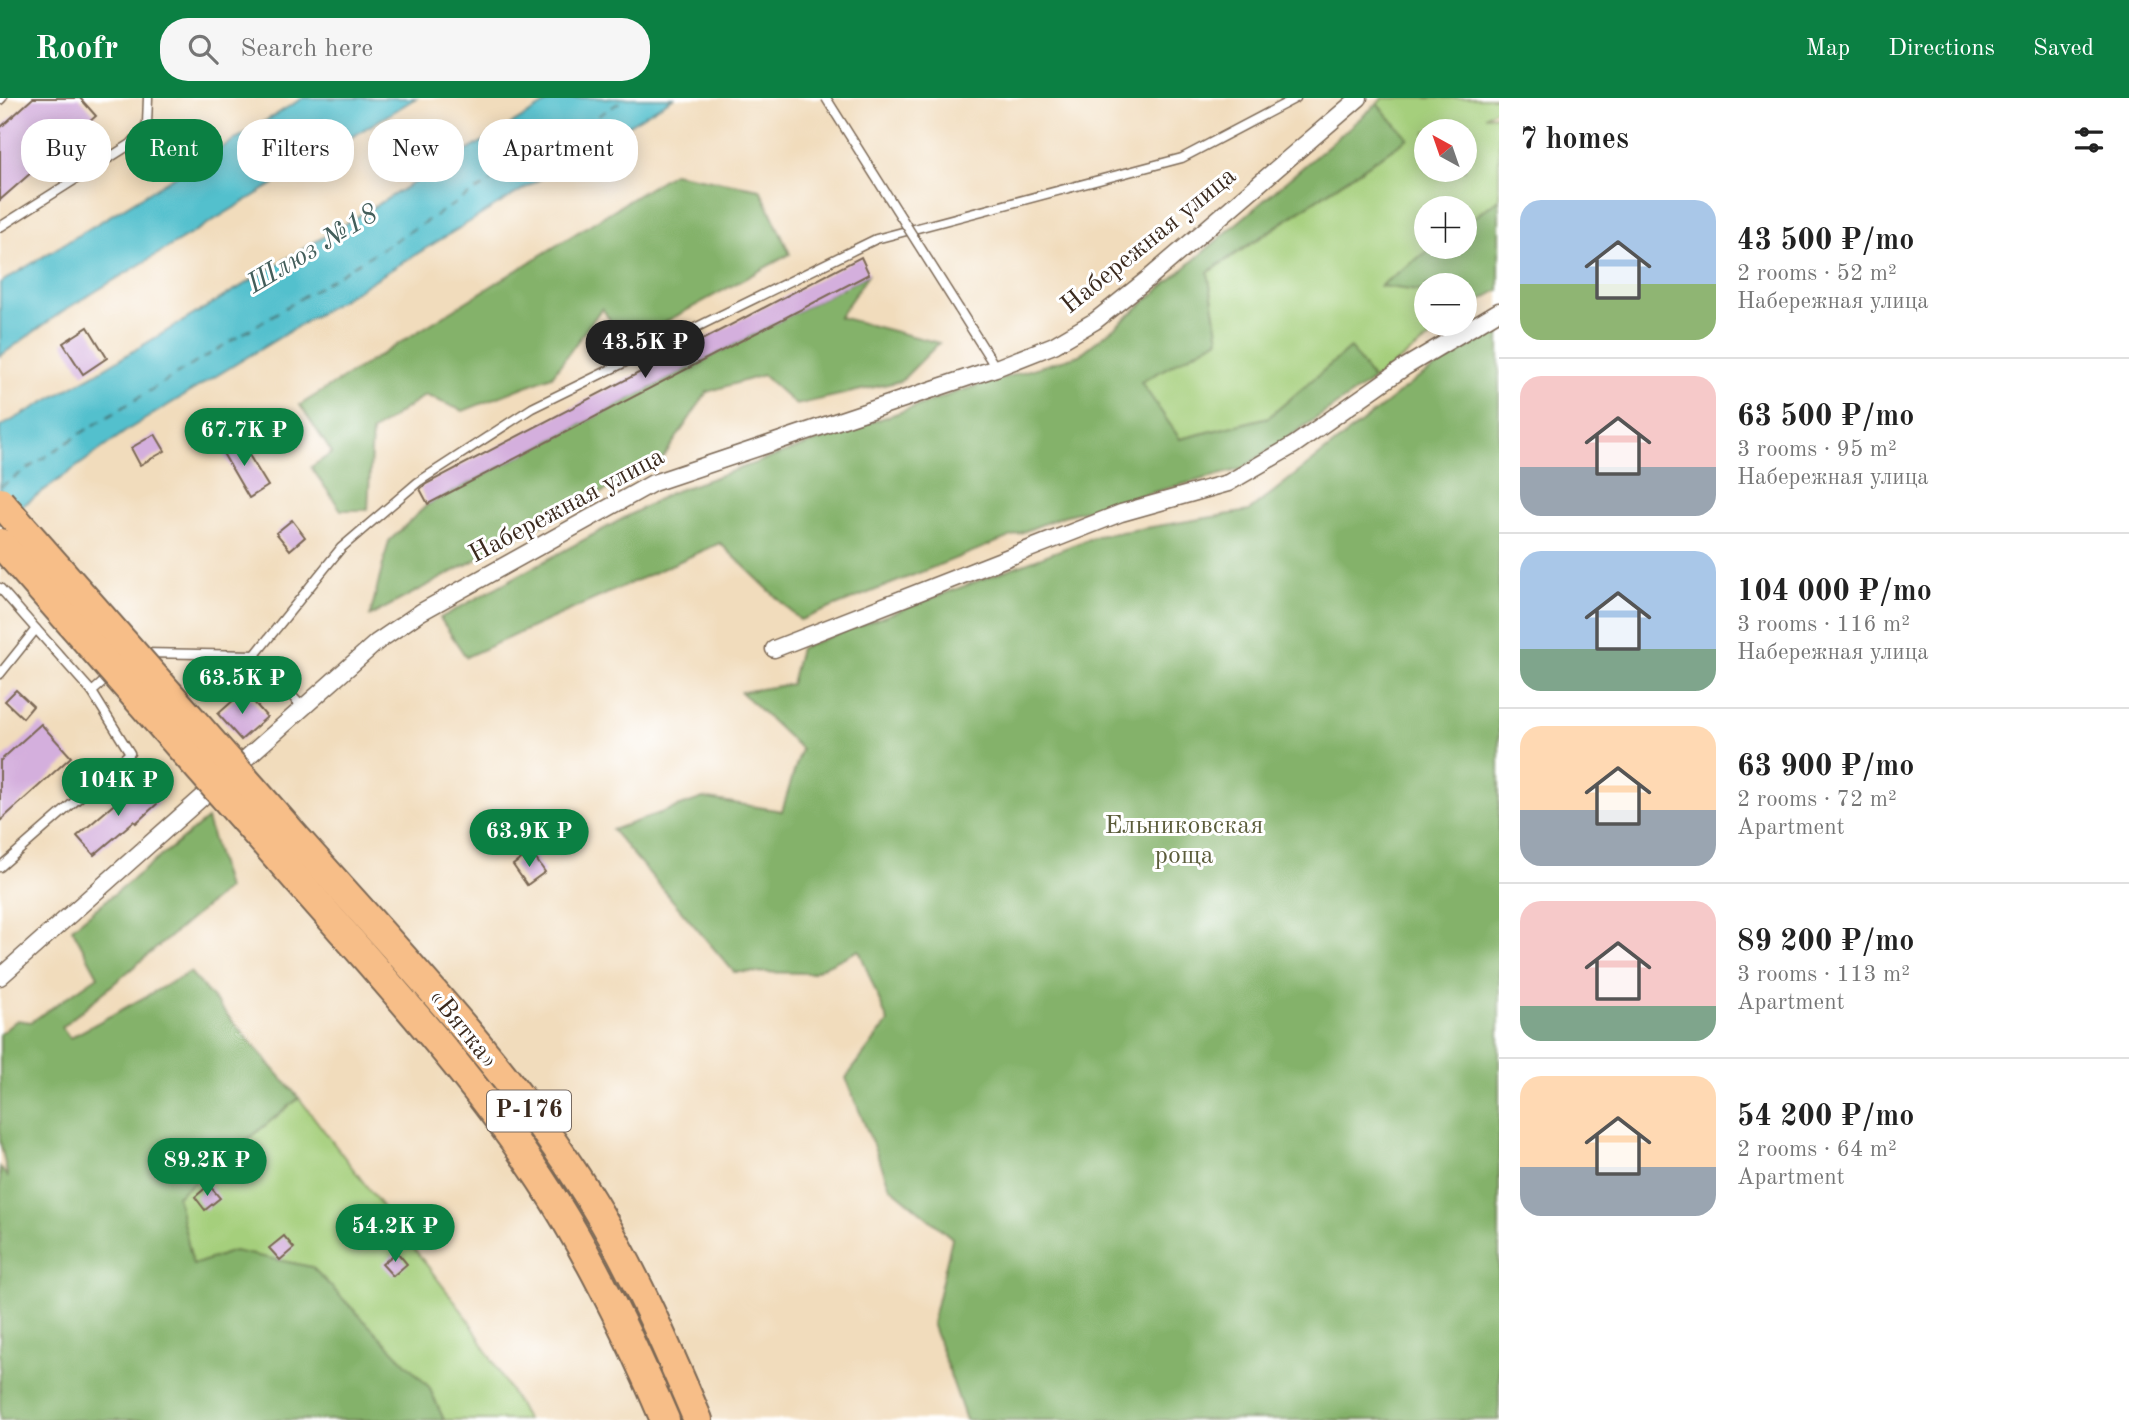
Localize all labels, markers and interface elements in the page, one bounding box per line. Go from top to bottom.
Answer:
search box [160,18,650,81]
icon: search [184,30,222,68]
text: Roofr [35,33,118,66]
text: Search here [240,36,373,62]
text: Map [1806,37,1850,61]
text: Directions [1888,37,1995,61]
text: Saved [2033,37,2094,61]
chip: Buy [21,119,111,182]
chip: Rent [125,119,223,182]
chip: Filters [237,119,354,182]
chip: New [368,119,464,182]
chip: Apartment [478,119,638,182]
north arrow [1414,119,1477,182]
map controls [1414,119,1477,336]
icon: filters [2070,121,2108,159]
text: 7 homes [1520,125,1629,155]
street label: Набережная улица [1057,163,1241,319]
button: + [1414,196,1477,259]
water label: Шлюз №18 [242,200,384,300]
text: 43 500 ₽/mo [1737,226,1914,256]
icon: home [1576,228,1660,312]
text: 2 rooms · 52 m² [1737,262,1897,285]
button: − [1414,273,1477,336]
text: Набережная улица [1737,290,1929,313]
pin: 43.5K ₽ [580,320,710,380]
text: 43.5K ₽ [602,331,688,354]
text: 63 500 ₽/mo [1737,402,1914,432]
icon: home [1576,404,1660,488]
pin: 67.7K ₽ [179,408,309,468]
text: 67.7K ₽ [201,419,287,442]
text: 3 rooms · 95 m² [1737,438,1897,461]
street label: Набережная улица [465,444,669,568]
text: Набережная улица [1737,466,1929,489]
text: 104 000 ₽/mo [1737,577,1932,607]
icon: home [1576,579,1660,663]
text: 3 rooms · 116 m² [1737,613,1910,636]
text: Набережная улица [1737,641,1929,664]
pin: 63.5K ₽ [177,656,307,716]
text: 63.5K ₽ [199,667,285,690]
text: 63 900 ₽/mo [1737,752,1914,782]
icon: home [1576,754,1660,838]
pin: 104K ₽ [61,758,175,818]
text: 104K ₽ [78,769,158,792]
text: 2 rooms · 72 m² [1737,788,1897,811]
pin: 63.9K ₽ [464,810,594,869]
park label: Ельниковская роща [1104,813,1264,869]
text: Apartment [1737,816,1845,839]
text: 63.9K ₽ [486,820,572,843]
text: 89 200 ₽/mo [1737,927,1914,957]
icon: home [1576,929,1660,1013]
text: 3 rooms · 113 m² [1737,963,1910,986]
street label: «Вятка» [423,984,503,1074]
text: Apartment [1737,991,1845,1014]
road number: Р-176 [487,1091,571,1132]
text: 54 200 ₽/mo [1737,1102,1914,1132]
icon: home [1576,1104,1660,1188]
pin: 89.2K ₽ [142,1138,272,1198]
text: 2 rooms · 64 m² [1737,1138,1897,1161]
text: 89.2K ₽ [164,1149,250,1172]
text: Apartment [1737,1166,1845,1189]
pin: 54.2K ₽ [330,1204,460,1264]
text: 54.2K ₽ [352,1215,438,1238]

